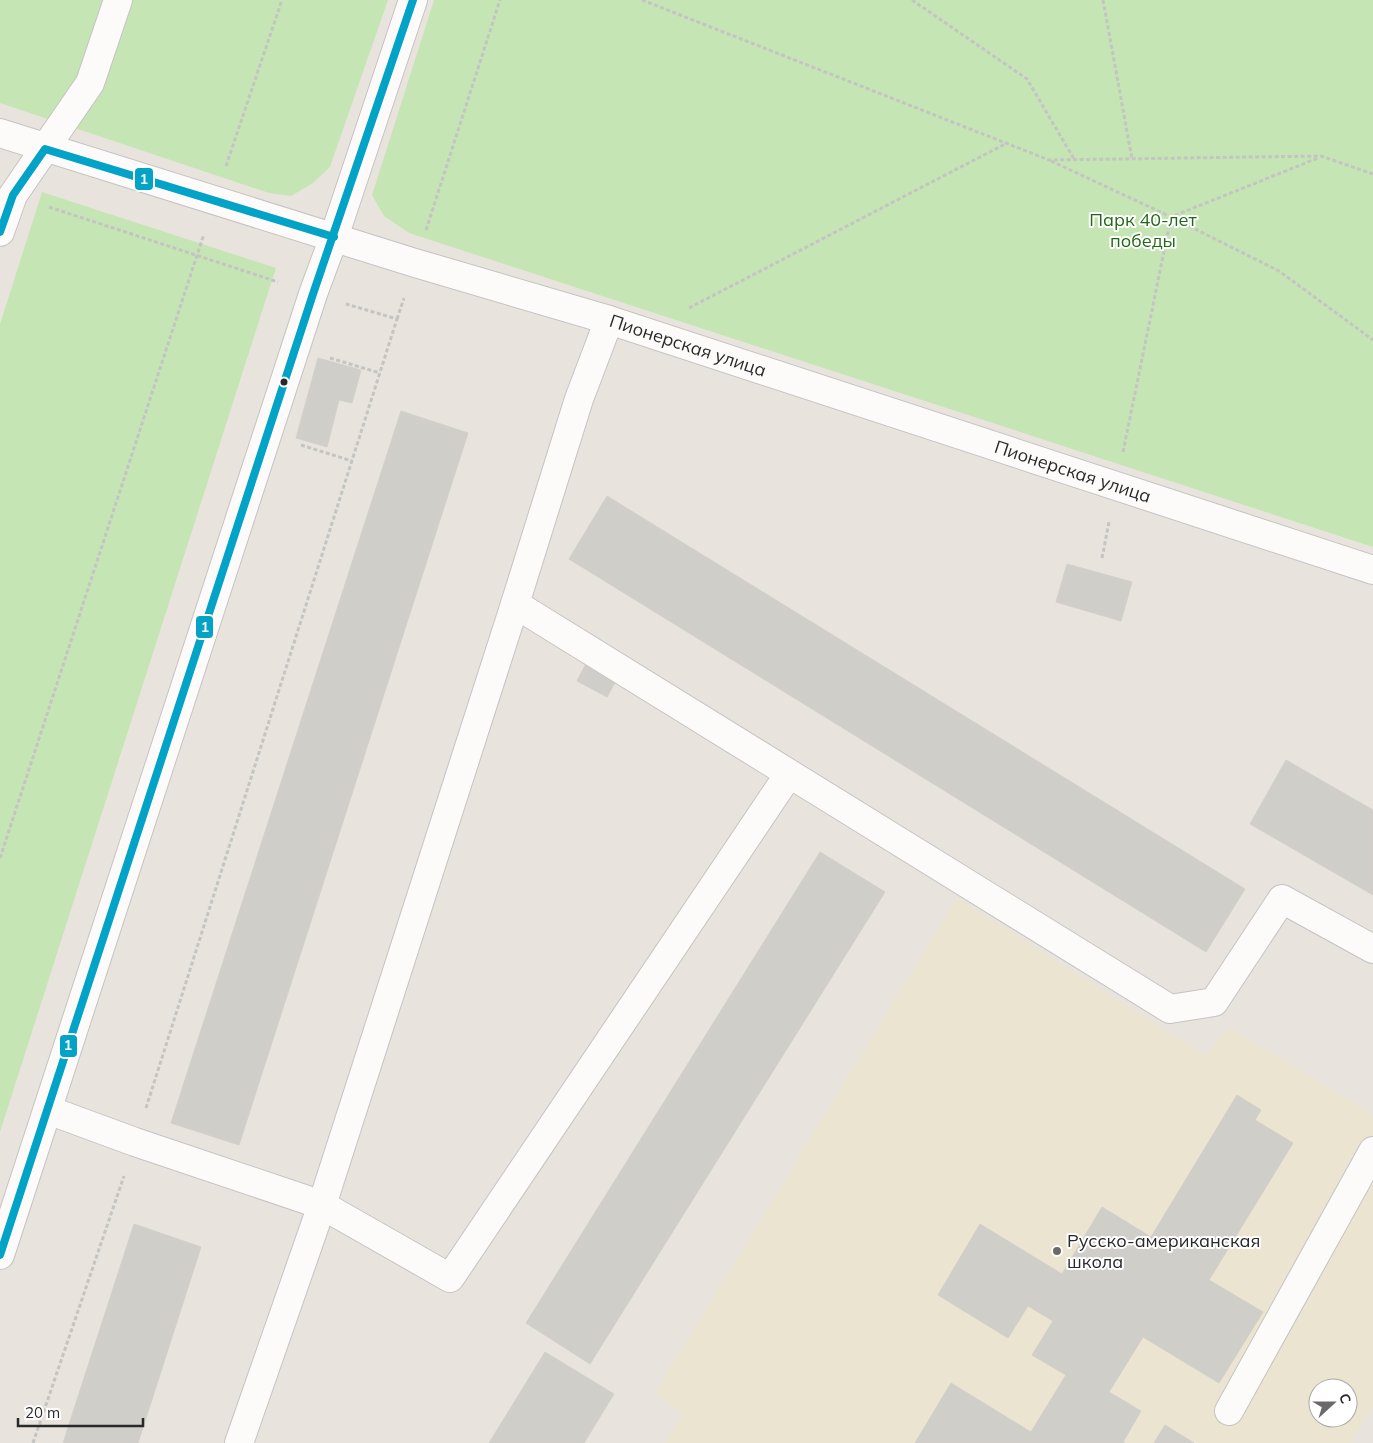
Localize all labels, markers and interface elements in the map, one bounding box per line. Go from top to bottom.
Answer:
line badge: 1 [134,167,154,191]
text: 1 [140,170,148,188]
park label: Парк 40-лет победы [1089,208,1198,252]
street label: Пионерская улица [607,309,769,382]
unlabelled marker [279,377,289,387]
street label: Пионерская улица [992,435,1154,508]
line badge: 1 [195,615,214,639]
text: 1 [201,618,209,636]
line badge: 1 [59,1034,78,1058]
text: 1 [64,1036,72,1054]
place label: Русско-американская школа [1067,1229,1260,1273]
marker: Русско-американская школа [1051,1245,1063,1257]
north arrow [1308,1378,1358,1428]
text: С [1335,1391,1355,1406]
scale bar [18,1396,142,1428]
text: 20 m [25,1403,60,1422]

